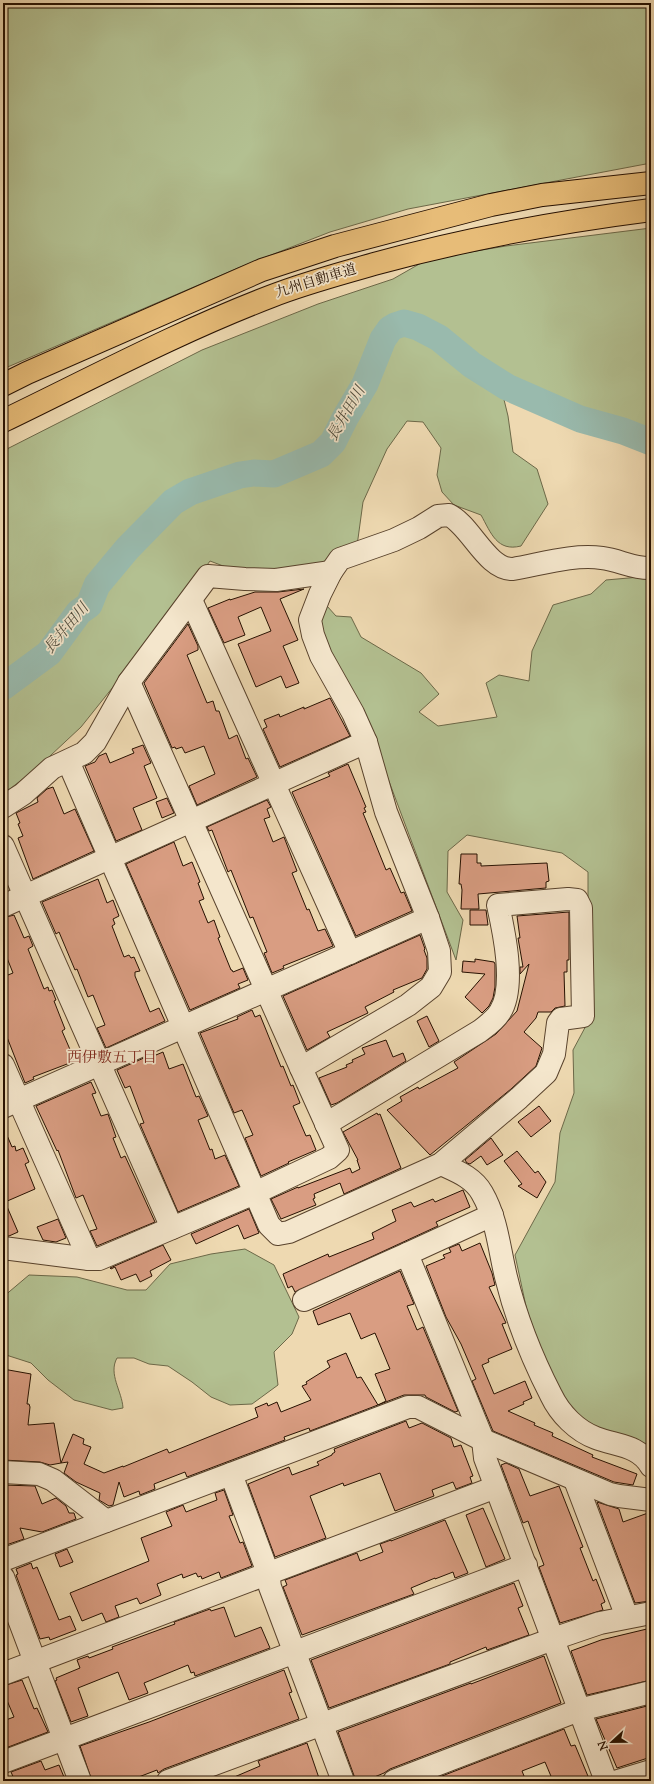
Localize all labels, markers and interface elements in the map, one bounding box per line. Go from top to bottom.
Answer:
street label: 九州自動車道 [273,260,359,304]
water label: 長井田川 [323,381,372,445]
water label: 長井田川 [40,598,96,659]
district label: 西伊敷五丁目 [67,1048,157,1069]
north arrow [592,1722,632,1762]
text: N [595,1738,613,1753]

